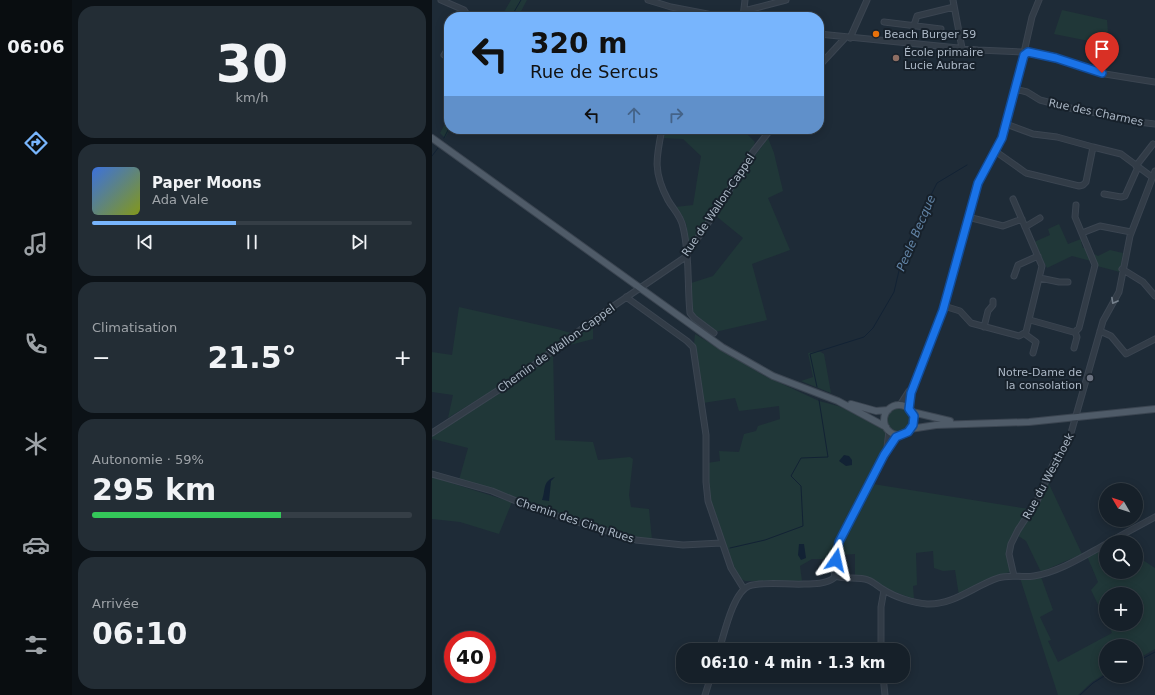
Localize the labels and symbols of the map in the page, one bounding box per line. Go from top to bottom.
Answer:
place label: Beach Burger 59 [884,28,976,41]
marker: Beach Burger 59 [871,29,881,39]
pin [1085,32,1119,73]
place label: École primaire Lucie Aubrac [904,46,983,72]
marker: École primaire Lucie Aubrac [891,53,901,63]
street label: Rue des Charmes [1047,96,1145,129]
street label: Rue de Wallon-Cappel [679,152,758,259]
water label: Peele Becque [894,193,938,273]
one-way arrow [1112,297,1119,304]
street label: Chemin de Wallon-Cappel [495,301,617,395]
place label: Notre-Dame de la consolation [998,366,1082,392]
marker: Notre-Dame de la consolation [1085,373,1095,383]
street label: Rue du Westhoek [1020,430,1077,522]
north arrow [1099,483,1143,527]
street label: Chemin des Cinq Rues [514,495,636,546]
position arrow [815,539,857,581]
speed limit sign: 40 [444,631,496,683]

